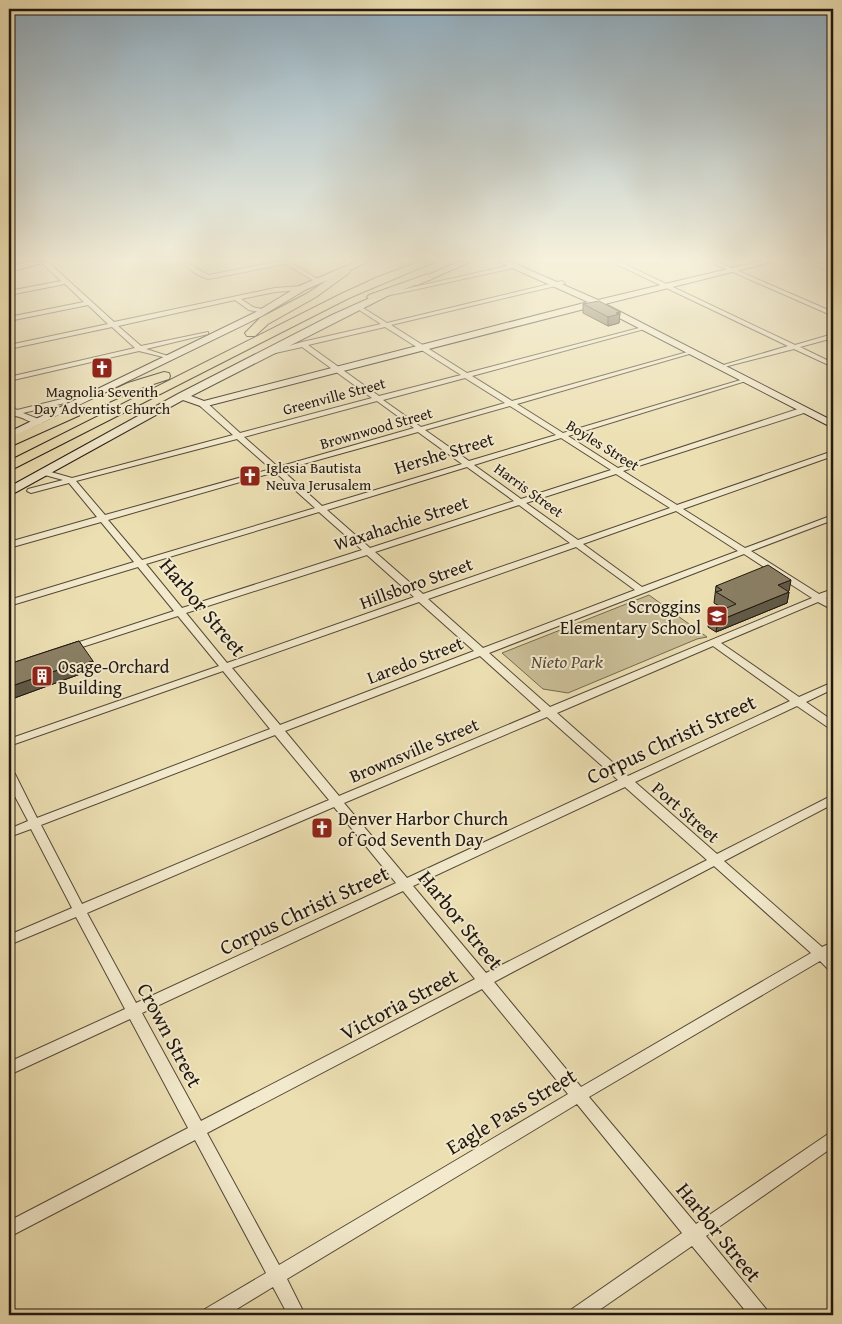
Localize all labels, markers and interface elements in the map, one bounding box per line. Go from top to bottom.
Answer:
church icon: Magnolia Seventh Day Adventist Church [90,356,114,380]
street label: Greenville Street [280,372,388,420]
place label: Magnolia Seventh Day Adventist Church [34,381,171,419]
street label: Brownwood Street [317,402,435,454]
street label: Boyles Street [563,414,644,476]
street label: Hershe Street [391,425,498,481]
place label: Iglesia Bautista Neuva Jerusalem [266,457,372,495]
street label: Harris Street [490,458,568,523]
church icon: Iglesia Bautista Neuva Jerusalem [238,464,262,488]
street label: Waxahachie Street [330,488,472,558]
street label: Hillsboro Street [356,550,477,616]
street label: Harbor Street [152,551,254,664]
place label: Scroggins Elementary School [560,593,701,641]
school or university icon: Scroggins Elementary School [705,604,729,628]
street label: Laredo Street [363,629,468,691]
park label: Nieto Park [530,648,604,675]
place label: Osage-Orchard Building [58,653,170,701]
building icon: Osage-Orchard Building [30,664,54,688]
street label: Corpus Christi Street [581,686,761,792]
street label: Brownsville Street [345,710,484,789]
street label: Port Street [646,775,726,850]
place label: Denver Harbor Church of God Seventh Day [338,805,508,853]
church icon: Denver Harbor Church of God Seventh Day [310,816,334,840]
street label: Corpus Christi Street [214,857,394,963]
street label: Harbor Street [411,863,511,977]
street label: Victoria Street [335,960,464,1048]
street label: Crown Street [129,977,211,1093]
street label: Eagle Pass Street [440,1060,582,1162]
street label: Harbor Street [669,1175,769,1289]

